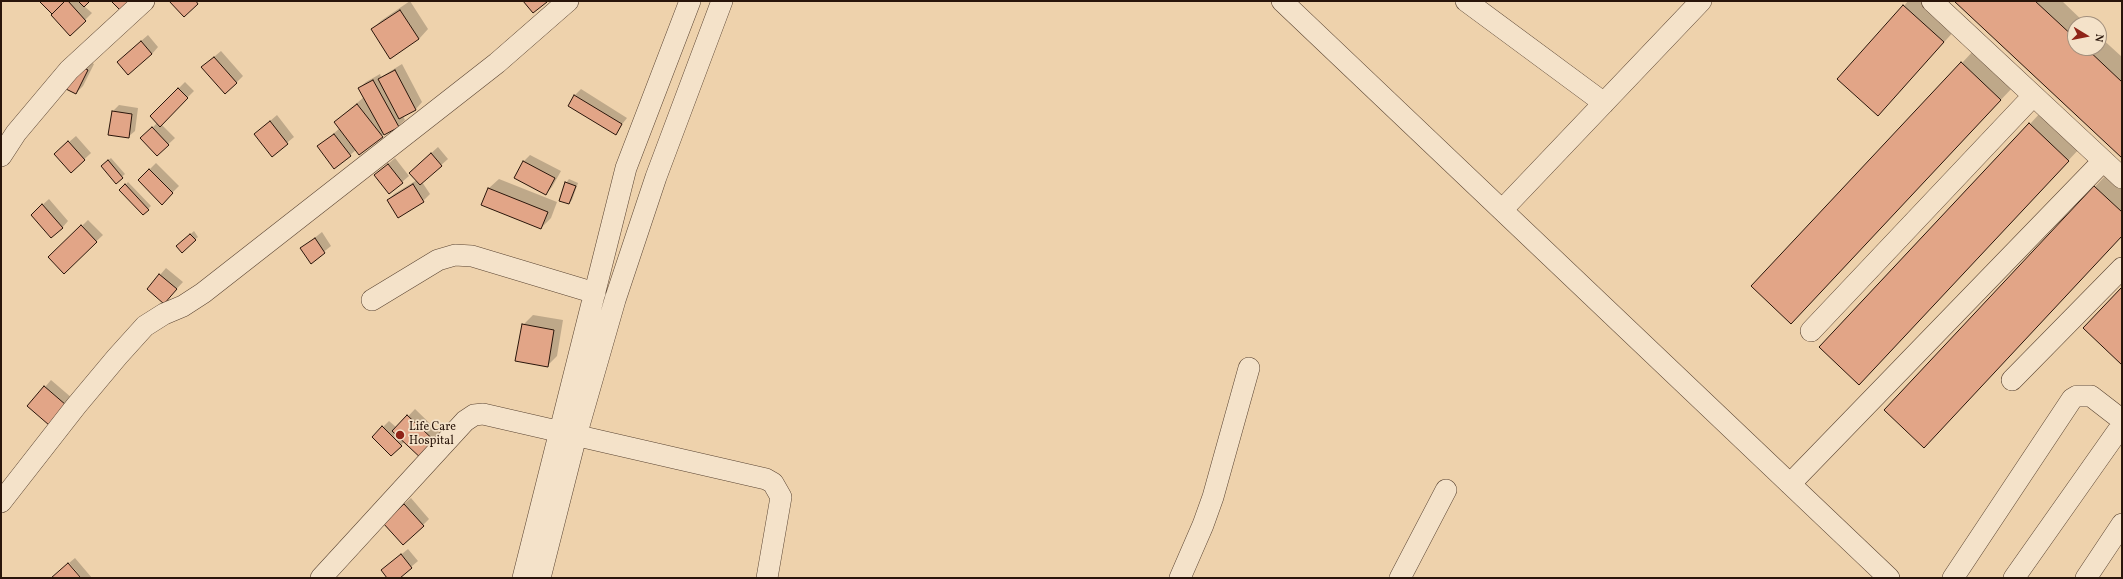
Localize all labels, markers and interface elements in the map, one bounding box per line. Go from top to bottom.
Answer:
north arrow [2067,16,2107,56]
text: N [2090,33,2106,43]
place label: Life Care Hospital [409,421,456,449]
marker: Life Care Hospital [394,429,406,441]

